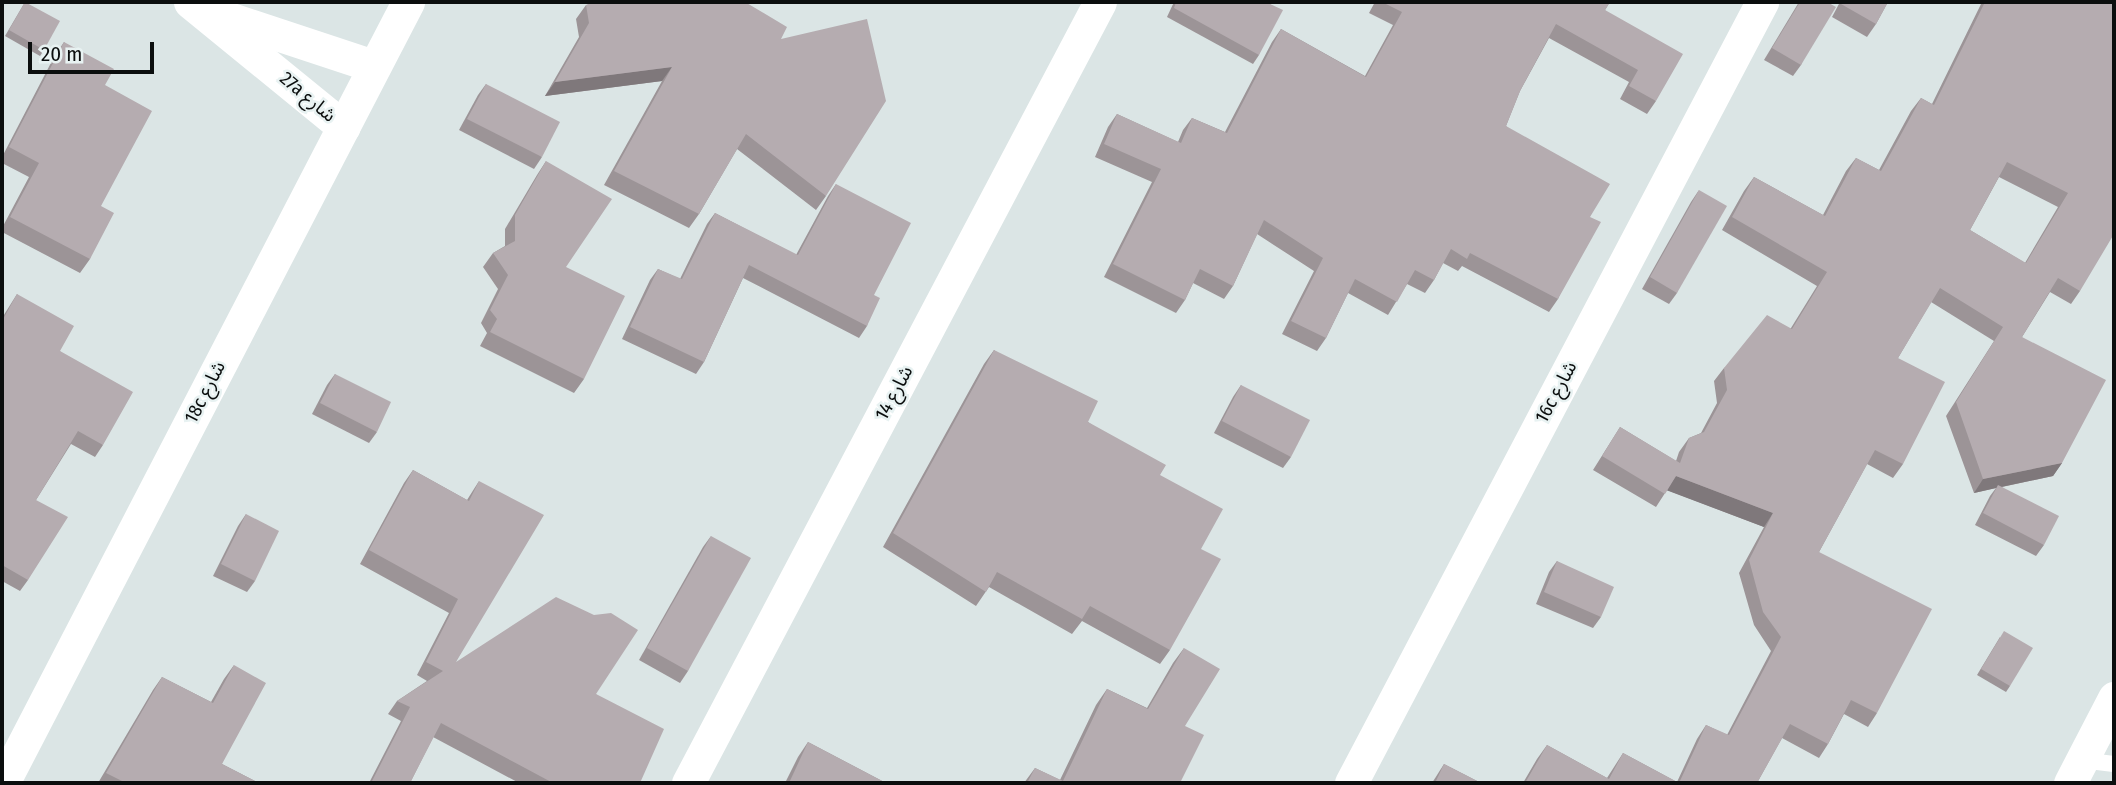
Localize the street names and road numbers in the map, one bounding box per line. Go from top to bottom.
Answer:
street label: 27a شارع [275,67,341,127]
street label: 18c شارع [180,357,230,427]
street label: 16c شارع [1530,357,1582,427]
street label: شارع 14 [870,362,918,424]

